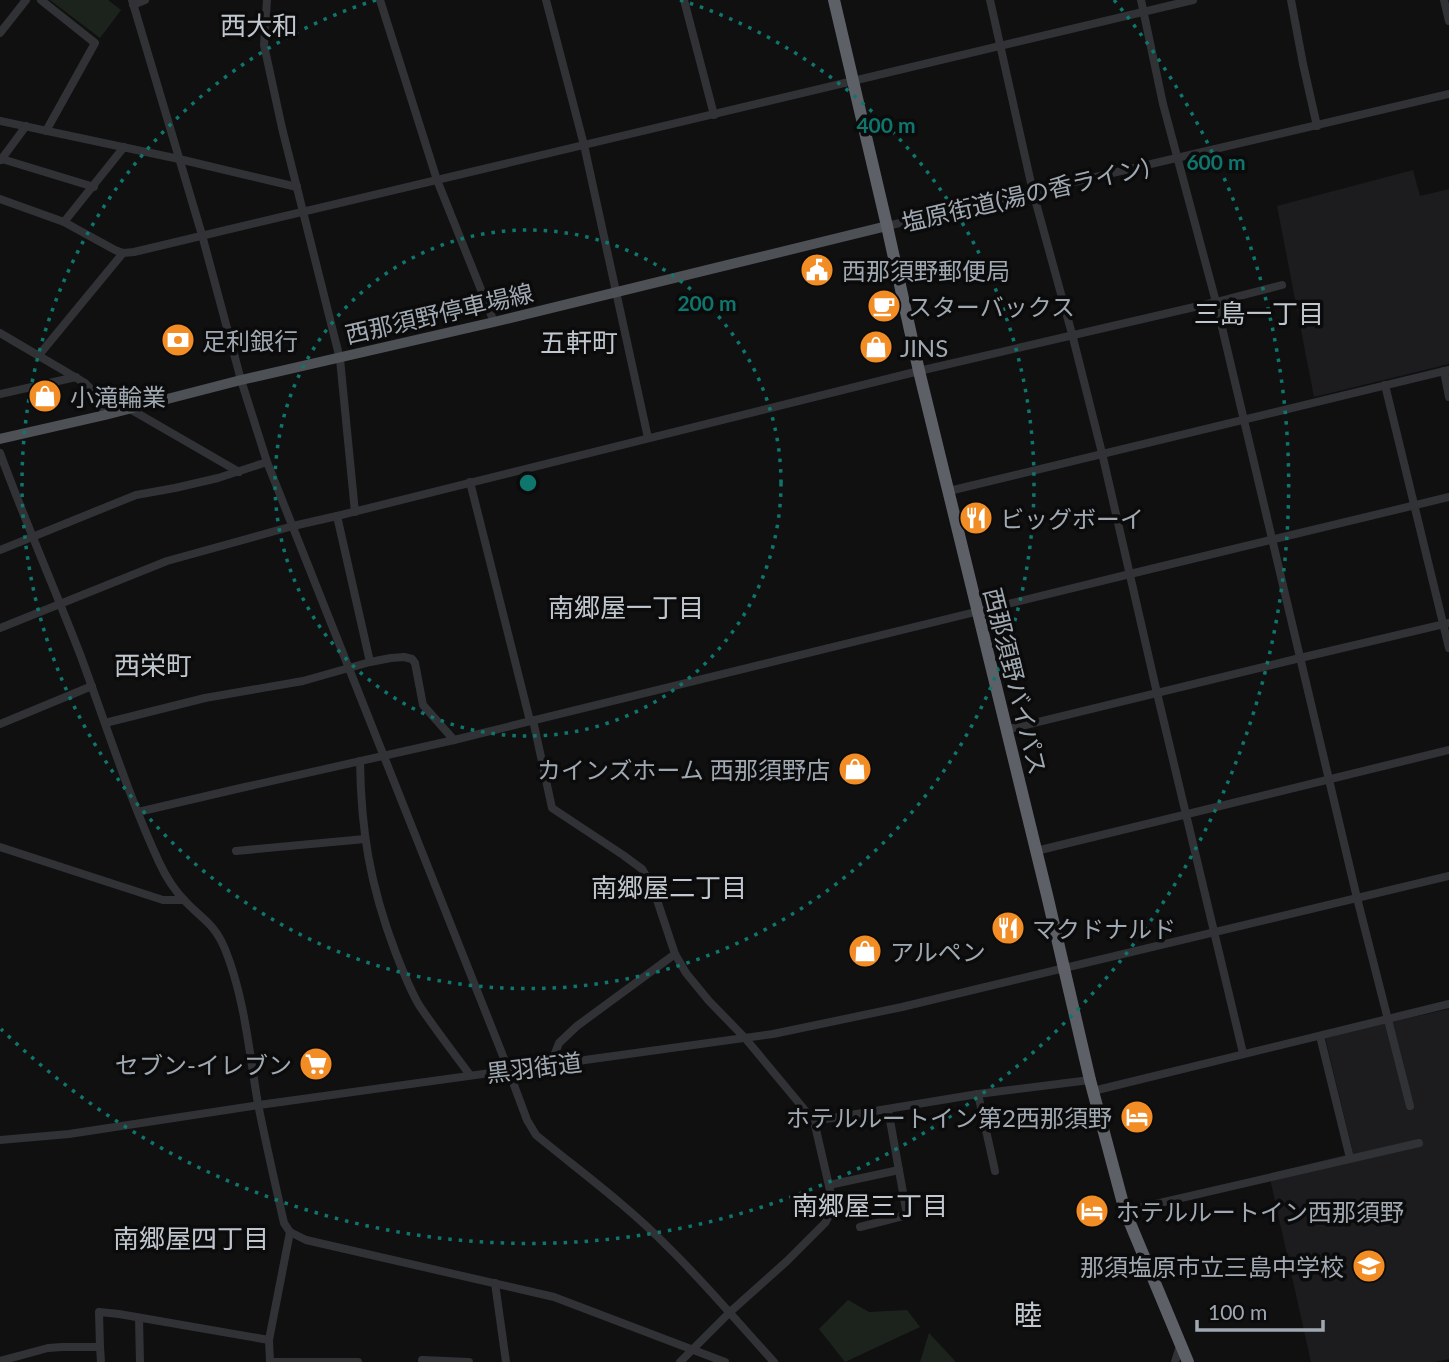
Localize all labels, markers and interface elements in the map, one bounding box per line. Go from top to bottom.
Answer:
district label: 西大和 [220,9,298,41]
text: 400 m [856,112,916,137]
text: 600 m [1186,149,1246,174]
street label: 塩原街道(湯の香ライン) [899,151,1151,237]
public building icon: 西那須野郵便局 [798,251,836,289]
place label: 西那須野郵便局 [842,256,1010,285]
street label: 西那須野停車場線 [342,277,536,349]
cafe icon: スターバックス [865,287,903,325]
text: 200 m [677,290,737,315]
place label: スターバックス [908,292,1075,321]
district label: 三島一丁目 [1194,297,1324,329]
bank icon: 足利銀行 [159,321,197,359]
place label: 足利銀行 [202,326,298,355]
district label: 五軒町 [540,326,618,358]
shop icon: JINS [857,328,895,366]
place label: JINS [900,333,948,362]
shop icon: 小滝輪業 [26,377,64,415]
place label: 小滝輪業 [70,382,166,411]
centre of rings [516,471,540,495]
restaurant icon: ビッグボーイ [957,499,995,537]
place label: ビッグボーイ [1000,504,1144,533]
street label: 西那須野バイパス [979,585,1053,777]
district label: 南郷屋一丁目 [548,591,704,623]
district label: 西栄町 [114,649,192,681]
shop icon: カインズホーム 西那須野店 [836,750,874,788]
place label: カインズホーム 西那須野店 [537,755,830,784]
district label: 南郷屋二丁目 [591,871,747,903]
restaurant icon: マクドナルド [989,909,1027,947]
place label: マクドナルド [1032,914,1176,943]
shop icon: アルペン [846,932,884,970]
place label: アルペン [890,937,986,966]
supermarket icon: セブン-イレブン [297,1045,335,1083]
street label: 黒羽街道 [485,1047,583,1087]
place label: セブン-イレブン [115,1050,292,1079]
hotel icon: ホテルルートイン第2西那須野 [1118,1098,1156,1136]
place label: ホテルルートイン第2西那須野 [786,1103,1112,1132]
district label: 南郷屋三丁目 [792,1189,948,1221]
hotel icon: ホテルルートイン西那須野 [1073,1192,1111,1230]
place label: ホテルルートイン西那須野 [1116,1197,1404,1226]
district label: 南郷屋四丁目 [113,1222,269,1254]
school or university icon: 那須塩原市立三島中学校 [1350,1247,1388,1285]
place label: 那須塩原市立三島中学校 [1080,1252,1344,1281]
scale bar [1197,1288,1323,1332]
district label: 睦 [1014,1297,1042,1331]
text: 100 m [1208,1299,1267,1324]

